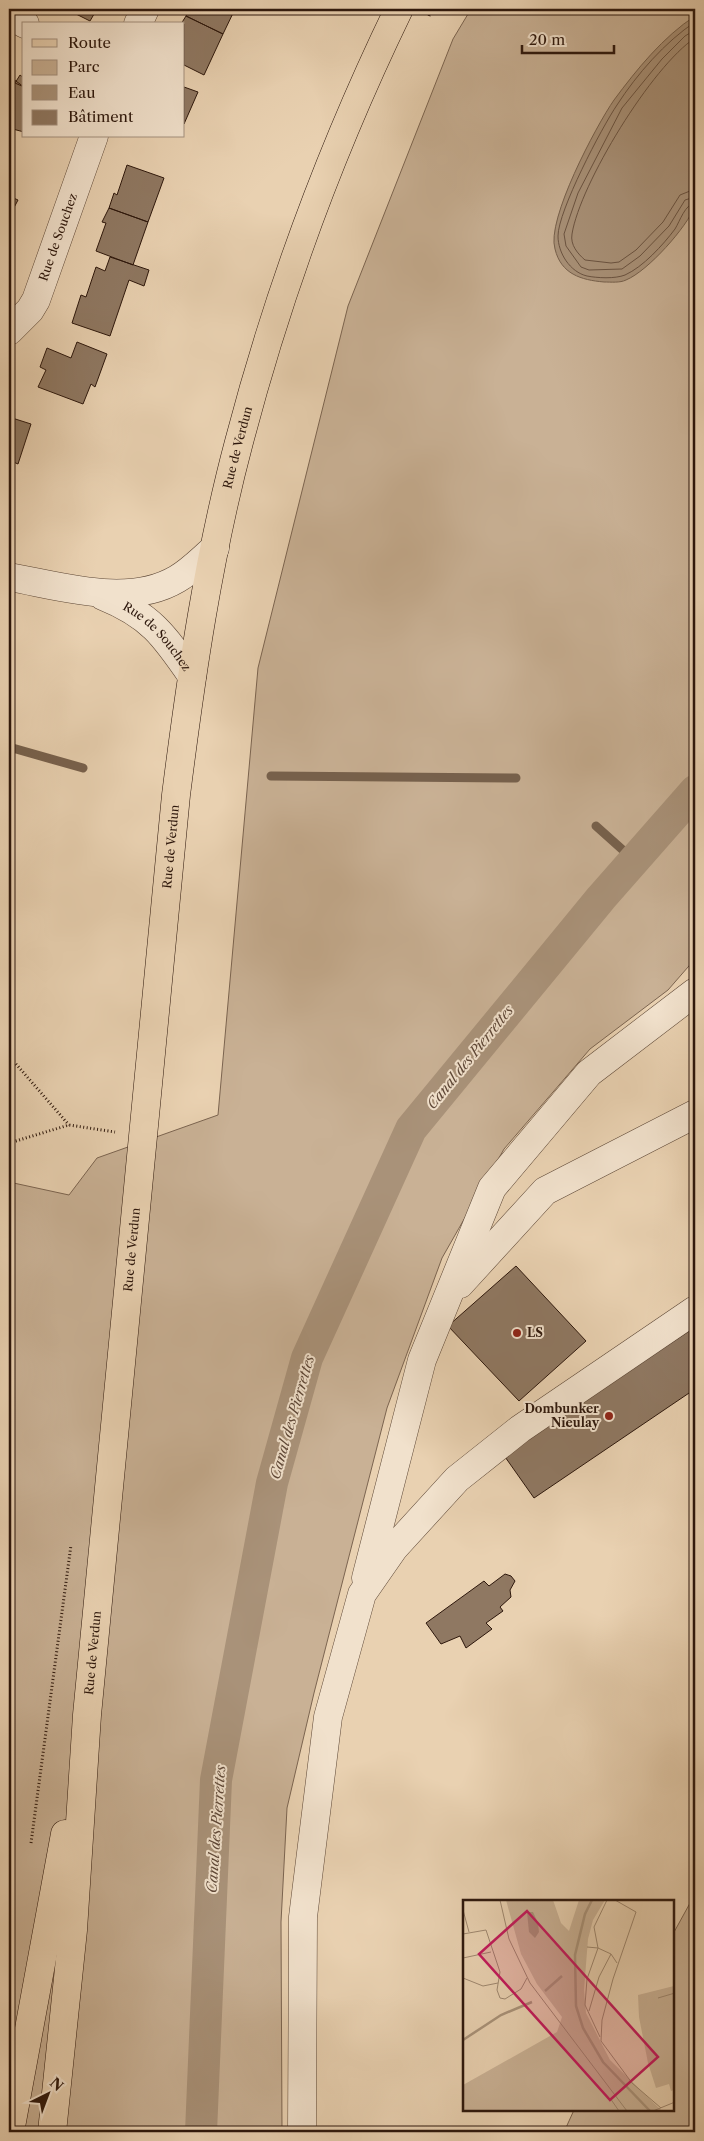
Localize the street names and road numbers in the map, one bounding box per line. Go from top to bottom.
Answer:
street label: Rue de Souchez [35,191,80,283]
street label: Rue de Verdun [220,404,255,490]
street label: Rue de Souchez [121,599,194,674]
street label: Rue de Verdun [159,803,182,889]
street label: Rue de Verdun [120,1206,143,1292]
street label: Rue de Verdun [81,1610,104,1696]

